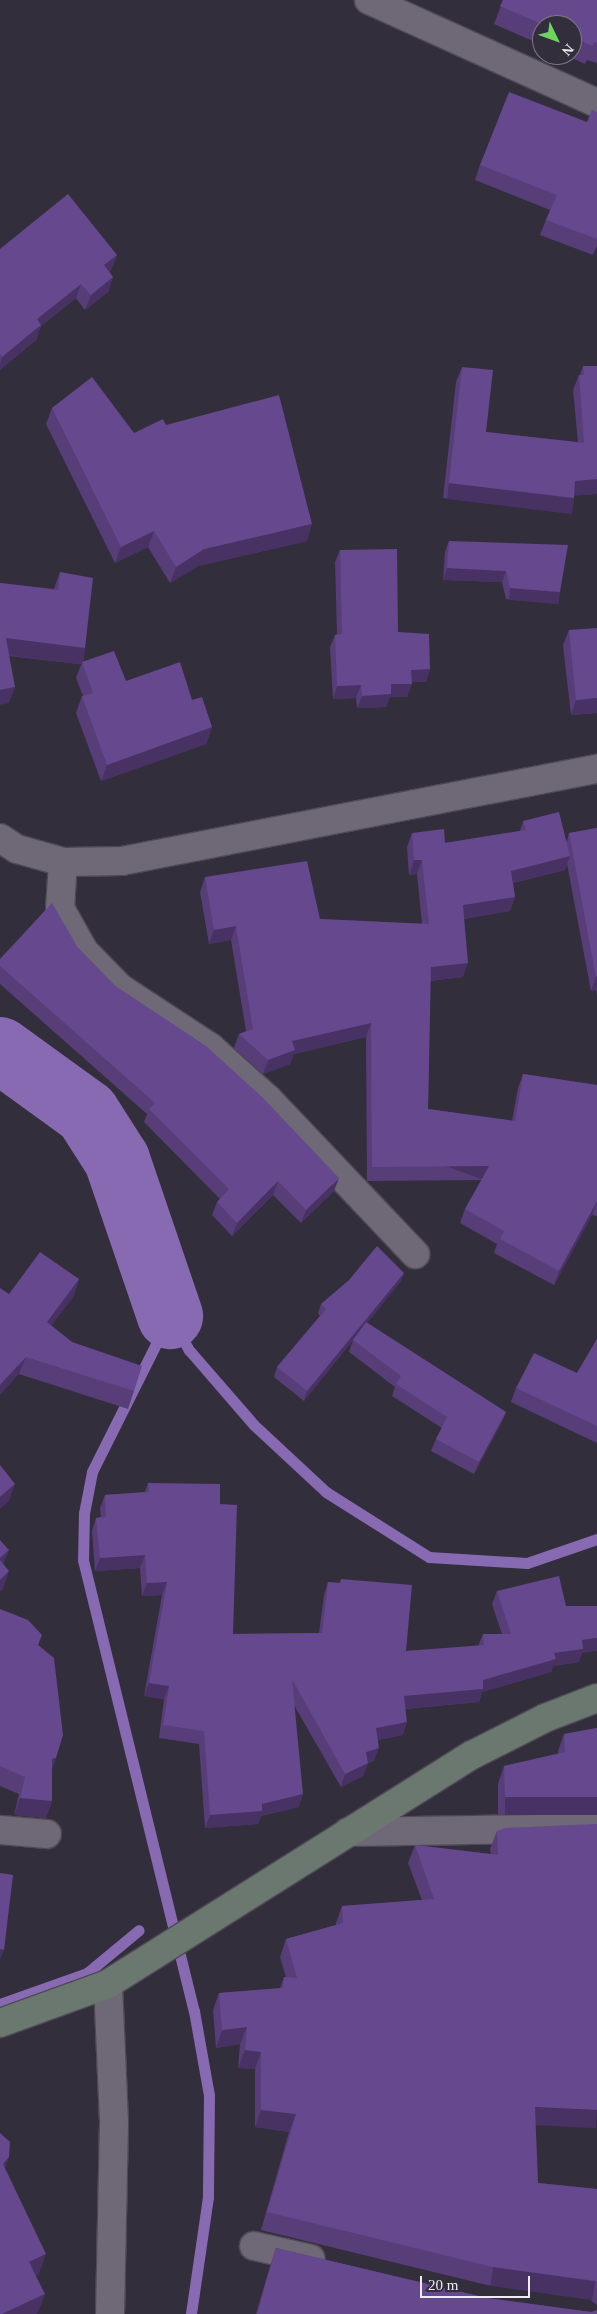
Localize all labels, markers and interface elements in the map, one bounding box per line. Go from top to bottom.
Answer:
north arrow [532,15,582,65]
text: N [559,41,577,58]
scale bar [422,2266,532,2298]
text: 20 m [428,2277,458,2293]

